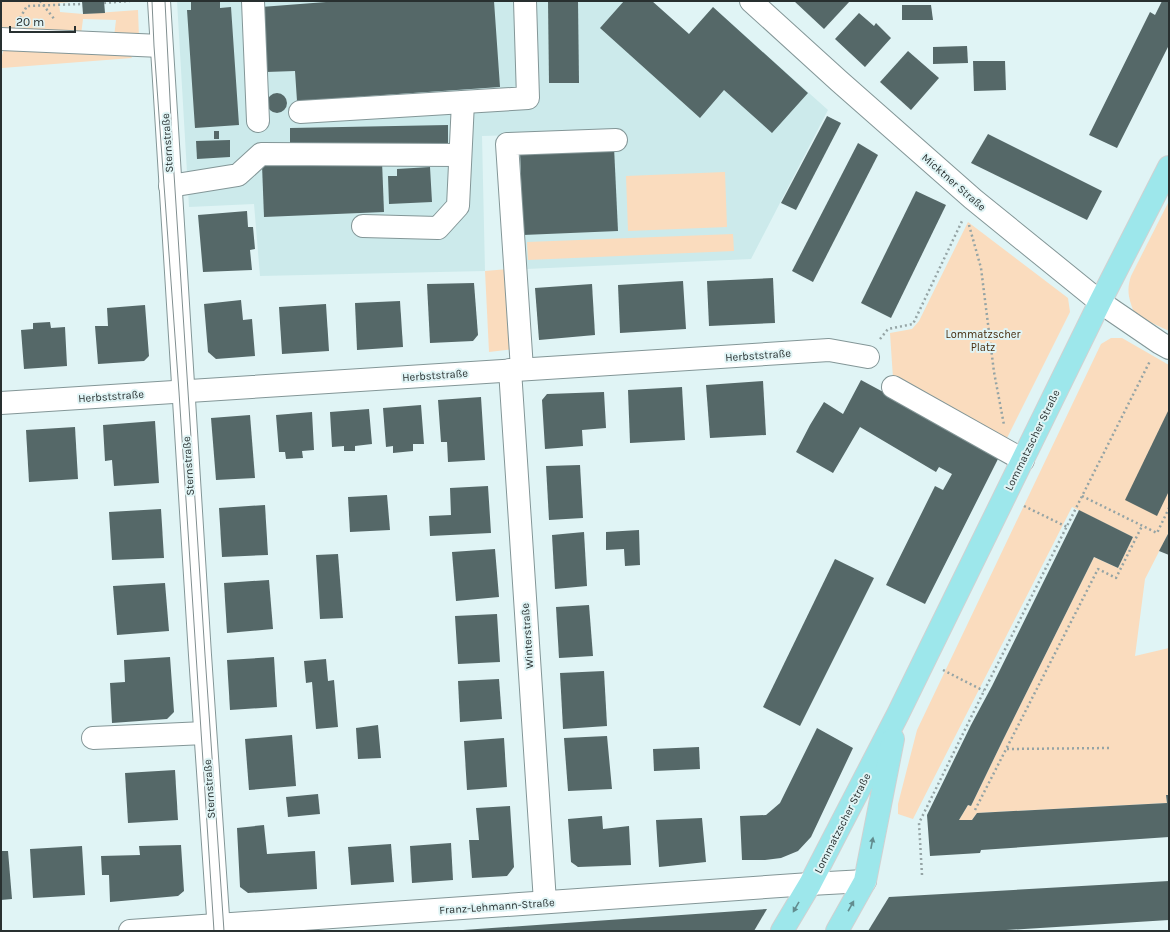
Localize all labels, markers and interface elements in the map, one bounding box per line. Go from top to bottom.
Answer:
scale bar [10,8,75,34]
text: 20 m [16,15,44,29]
street label: Sternstraße [159,113,176,173]
street label: Micktner Straße [919,151,989,214]
park label: Lommatzscher Platz [946,328,1020,354]
street label: Herbststraße [725,347,792,364]
street label: Herbststraße [402,367,469,384]
street label: Lommatzscher Straße [1002,387,1063,493]
street label: Herbststraße [78,388,145,405]
street label: Sternstraße [180,436,197,496]
street label: Winterstraße [519,602,536,669]
street label: Sternstraße [201,759,218,819]
street label: Lommatzscher Straße [812,771,874,875]
one-way arrow [870,837,876,849]
street label: Franz-Lehmann-Straße [439,896,555,917]
one-way arrow [848,900,854,912]
one-way arrow [793,901,800,913]

